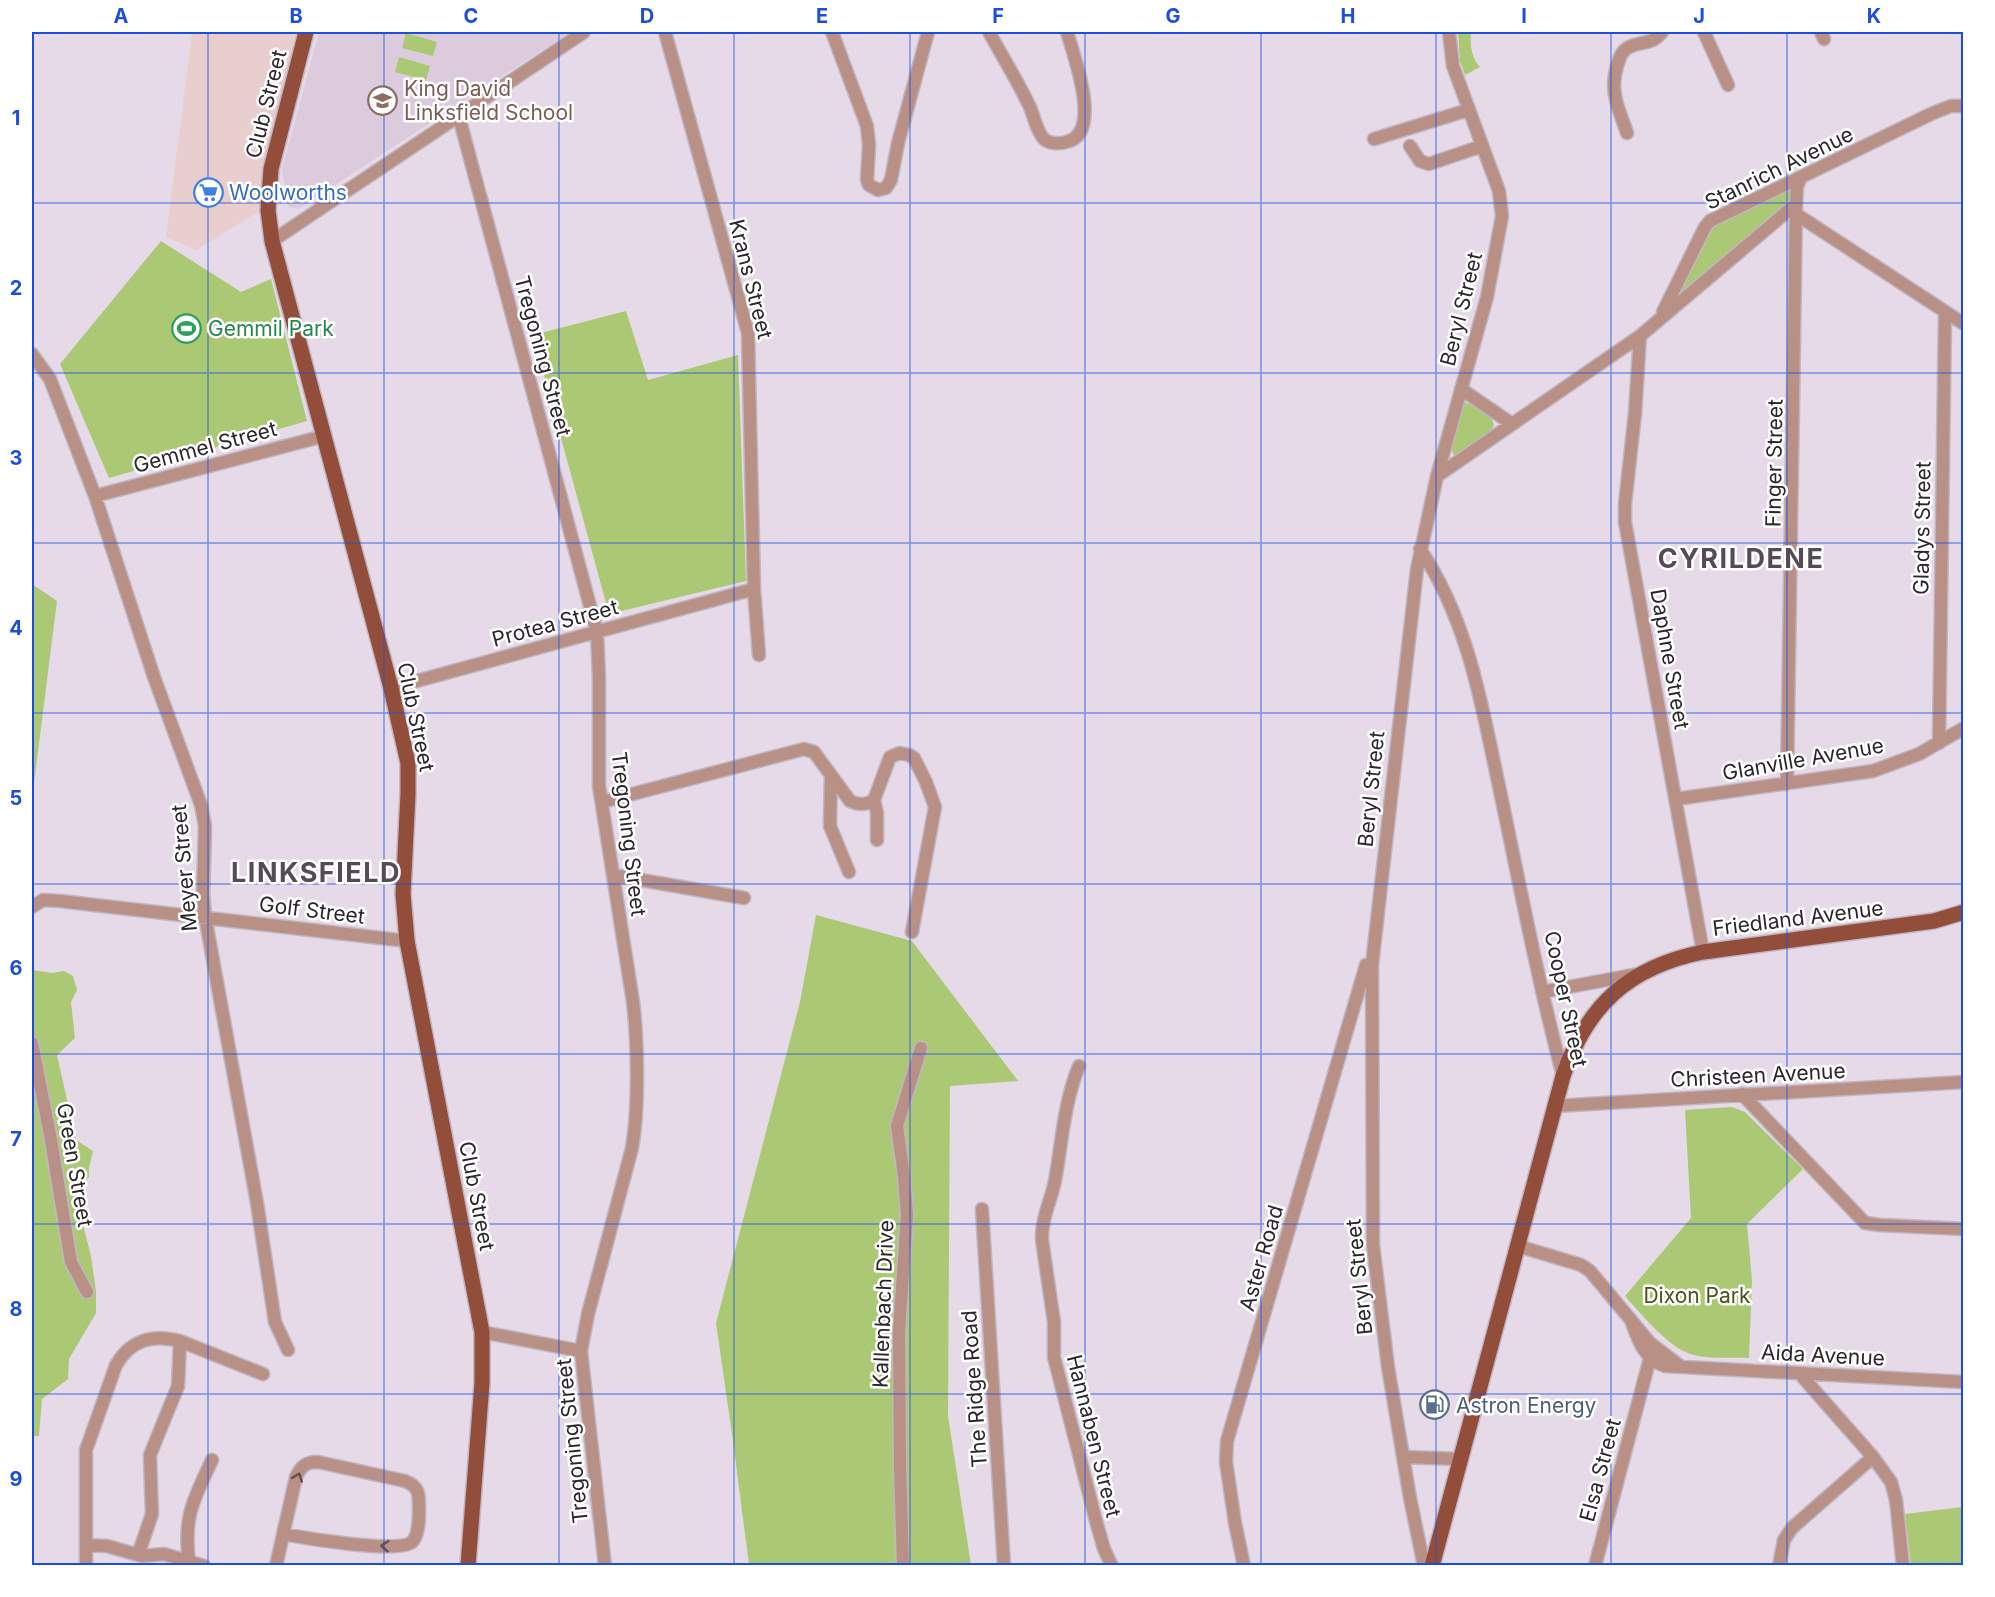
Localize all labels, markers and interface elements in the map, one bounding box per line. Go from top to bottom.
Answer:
text: A [114,4,129,28]
text: B [289,4,303,28]
text: C [464,4,478,28]
text: D [640,4,654,28]
text: E [816,4,828,28]
text: F [992,4,1004,28]
text: G [1165,4,1181,28]
text: H [1341,4,1355,28]
text: I [1521,4,1527,28]
text: J [1693,4,1705,28]
text: K [1867,4,1881,28]
street label: Club Street [240,47,292,161]
place label: King David Linksfield School [404,76,573,125]
school or university icon: King David Linksfield School [367,84,399,116]
text: 1 [12,106,20,130]
street label: Stanrich Avenue [1701,121,1857,215]
supermarket icon: Woolworths [192,176,224,208]
place label: Woolworths [229,180,347,205]
street label: Krans Street [724,217,778,342]
street label: Beryl Street [1435,249,1487,368]
street label: Tregoning Street [509,273,577,439]
text: 2 [10,276,22,300]
sports icon: Gemmil Park [171,312,203,344]
place label: Gemmil Park [208,316,334,341]
street label: Finger Street [1760,399,1788,527]
street label: Gemmel Street [131,416,279,478]
text: 3 [10,446,22,470]
street label: Gladys Street [1908,461,1936,595]
district label: CYRILDENE [1658,542,1824,575]
street label: Daphne Street [1645,587,1695,731]
street label: Protea Street [489,594,621,652]
text: 4 [9,616,23,640]
street label: Club Street [392,660,440,774]
street label: Beryl Street [1352,730,1390,848]
street label: Glanville Avenue [1720,732,1886,786]
street label: Tregoning Street [607,750,652,918]
text: 5 [10,786,22,810]
street label: Meyer Street [166,803,202,933]
district label: LINKSFIELD [231,856,401,889]
street label: Golf Street [258,891,366,929]
street label: Friedland Avenue [1711,895,1885,941]
street label: Cooper Street [1539,929,1593,1070]
text: 6 [10,956,23,980]
street label: Christeen Avenue [1670,1058,1846,1092]
street label: Green Street [52,1101,98,1229]
text: 7 [10,1127,22,1151]
street label: Club Street [454,1139,500,1253]
street label: Aster Road [1234,1202,1288,1314]
street label: Beryl Street [1340,1218,1378,1336]
street label: Kallenbach Drive [868,1220,898,1388]
park label: Dixon Park [1643,1283,1751,1308]
text: 8 [9,1297,23,1321]
street label: The Ridge Road [956,1310,992,1468]
street label: Aida Avenue [1760,1339,1886,1371]
street label: Hannaben Street [1062,1352,1126,1520]
street label: Tregoning Street [551,1357,593,1525]
fuel station icon: Astron Energy [1419,1389,1451,1421]
place label: Astron Energy [1456,1393,1597,1418]
street label: Elsa Street [1574,1416,1626,1524]
text: 9 [10,1467,23,1491]
one-way arrow [290,1473,303,1483]
one-way arrow [380,1539,389,1552]

